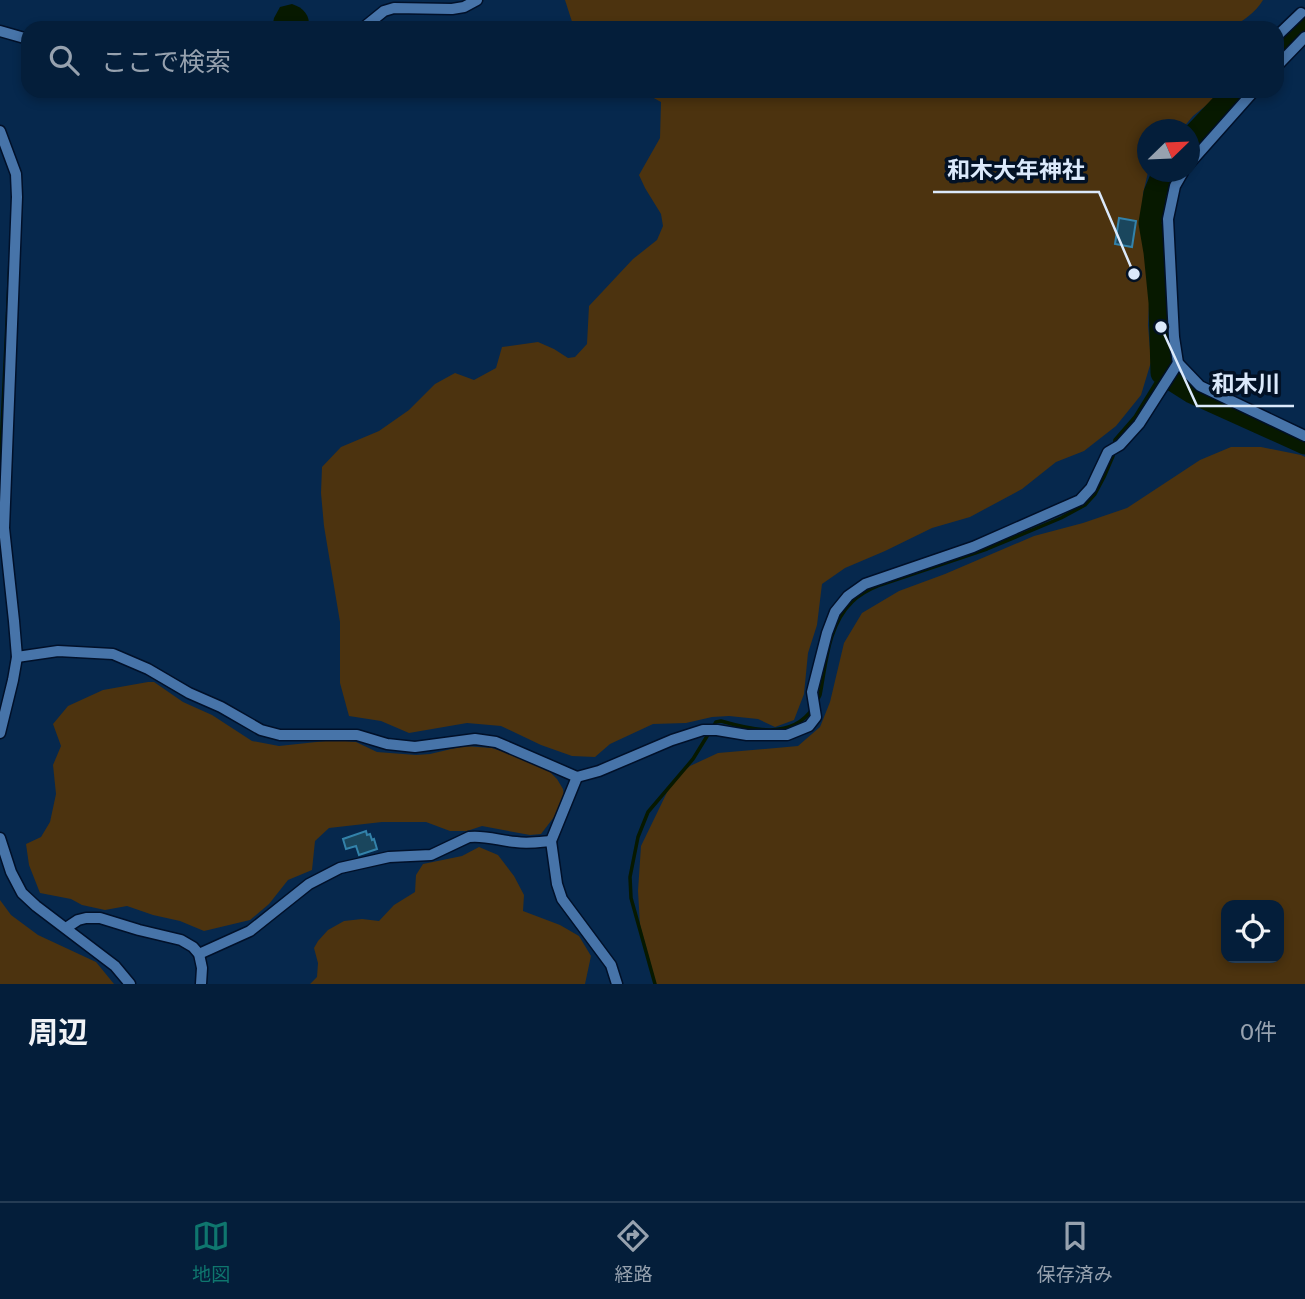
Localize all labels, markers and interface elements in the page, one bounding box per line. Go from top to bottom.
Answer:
search box [21,21,1284,98]
icon: search [45,41,83,79]
text: ここで検索 [101,46,231,77]
north arrow [1137,119,1200,182]
callout: 和木大年神社 [933,148,1099,192]
text: 和木大年神社 [947,156,1085,183]
callout: 和木川 [1197,362,1294,406]
text: 和木川 [1212,370,1281,397]
map controls [1221,900,1284,963]
button: locate [1221,900,1284,963]
text: 周辺 [28,1014,88,1050]
text: 0件 [1240,1018,1277,1045]
tab: 地図 [192,1217,230,1286]
tab: 経路 [614,1217,653,1286]
tab: 保存済み [1037,1217,1113,1286]

